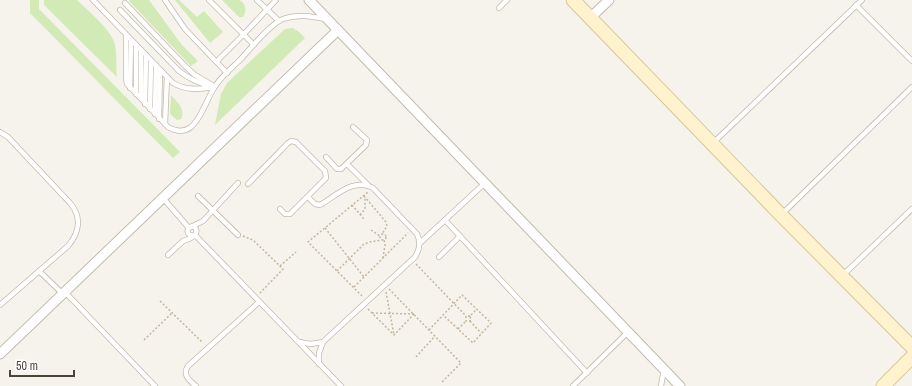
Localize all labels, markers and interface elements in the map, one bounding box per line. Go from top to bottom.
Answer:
scale bar [10,352,74,378]
text: 50 m [16,358,38,374]

